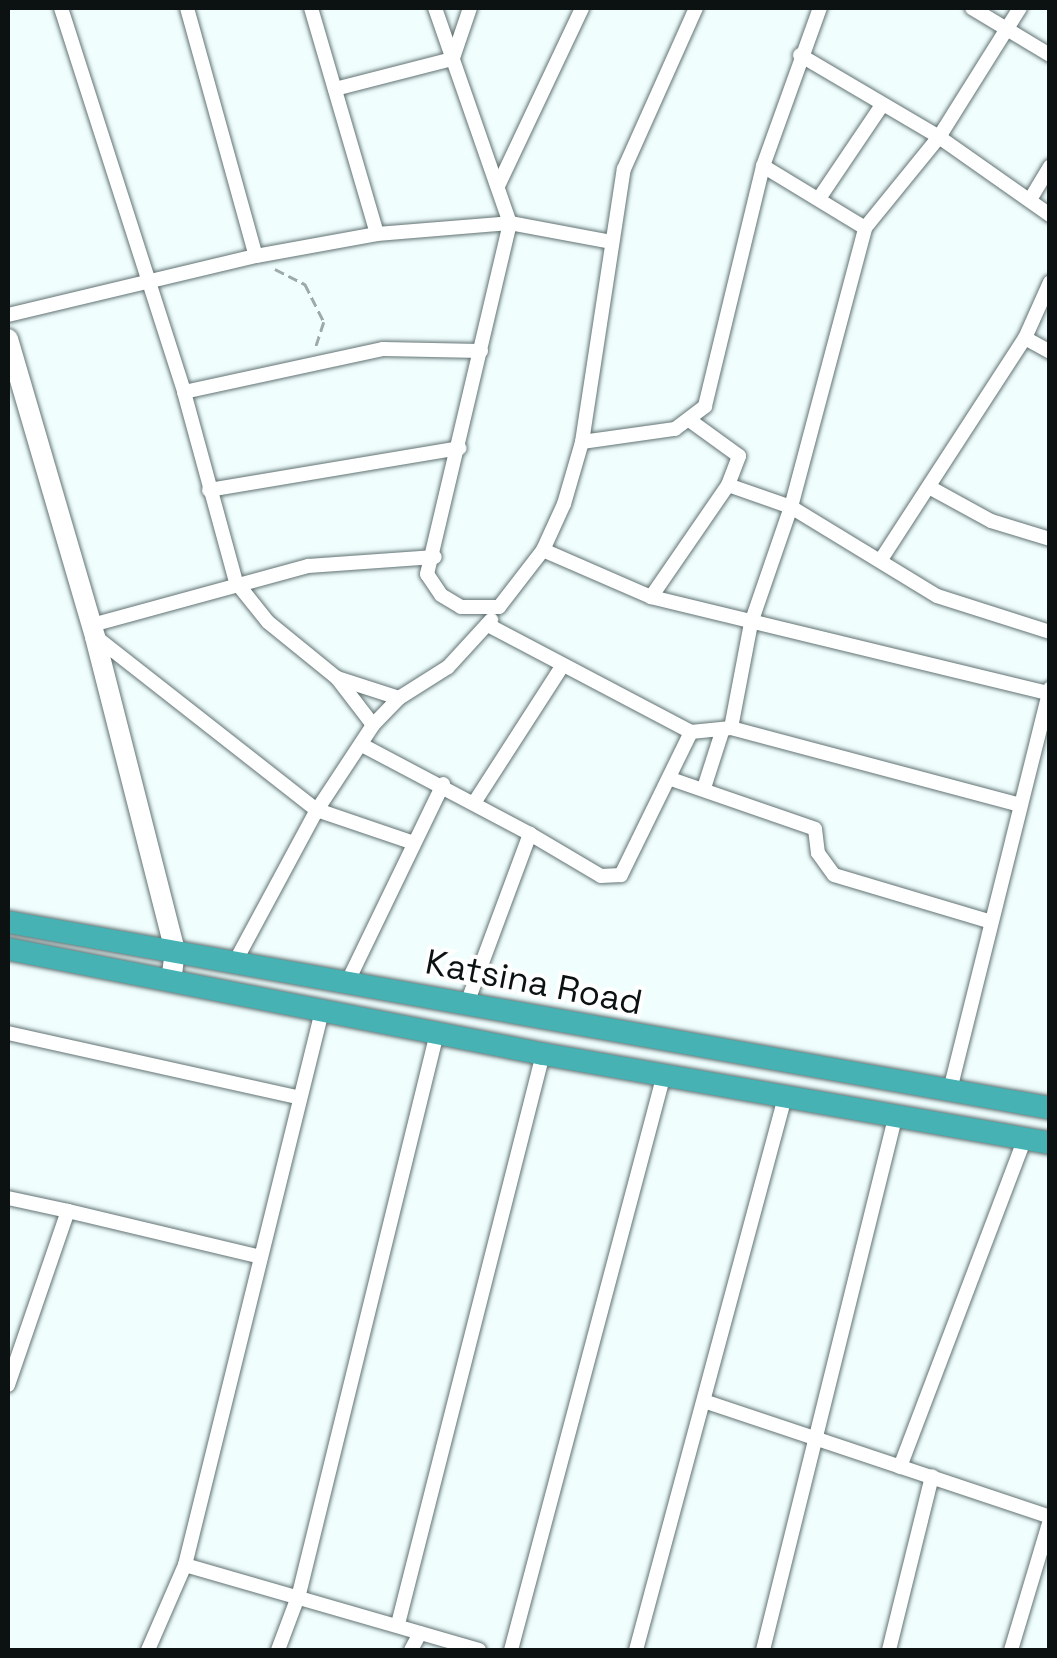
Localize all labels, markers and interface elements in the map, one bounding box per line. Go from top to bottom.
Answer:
street label: Katsina Road [422,940,646,1024]

